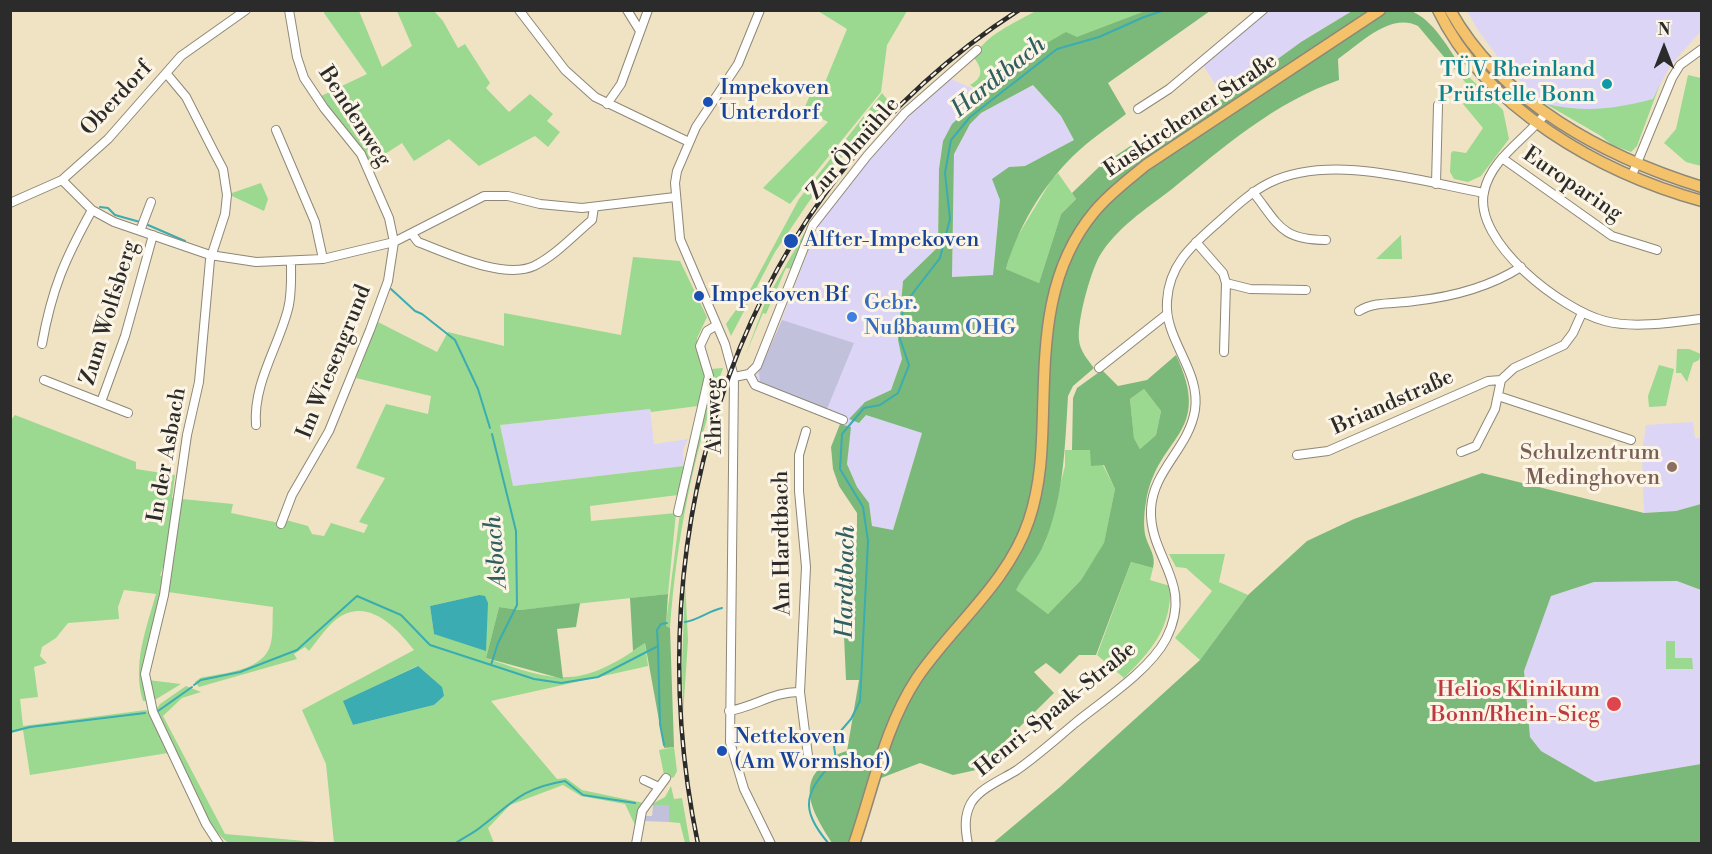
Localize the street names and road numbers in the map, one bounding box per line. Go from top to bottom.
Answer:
street label: Euskirchener Straße [1099,48,1283,184]
street label: Oberdorf [76,56,158,142]
street label: Bendenweg [312,62,396,172]
street label: Zur Ölmühle [802,92,906,206]
street label: Europaring [1517,142,1627,228]
street label: Zum Wolfsberg [75,237,145,389]
street label: Im Wiesengrund [292,281,378,443]
street label: Briandstraße [1328,364,1458,442]
street label: Ahrweg [701,378,729,454]
street label: In der Asbach [143,386,193,524]
street label: Am Hardtbach [769,470,797,616]
street label: Henri-Spaak-Straße [970,637,1142,783]

